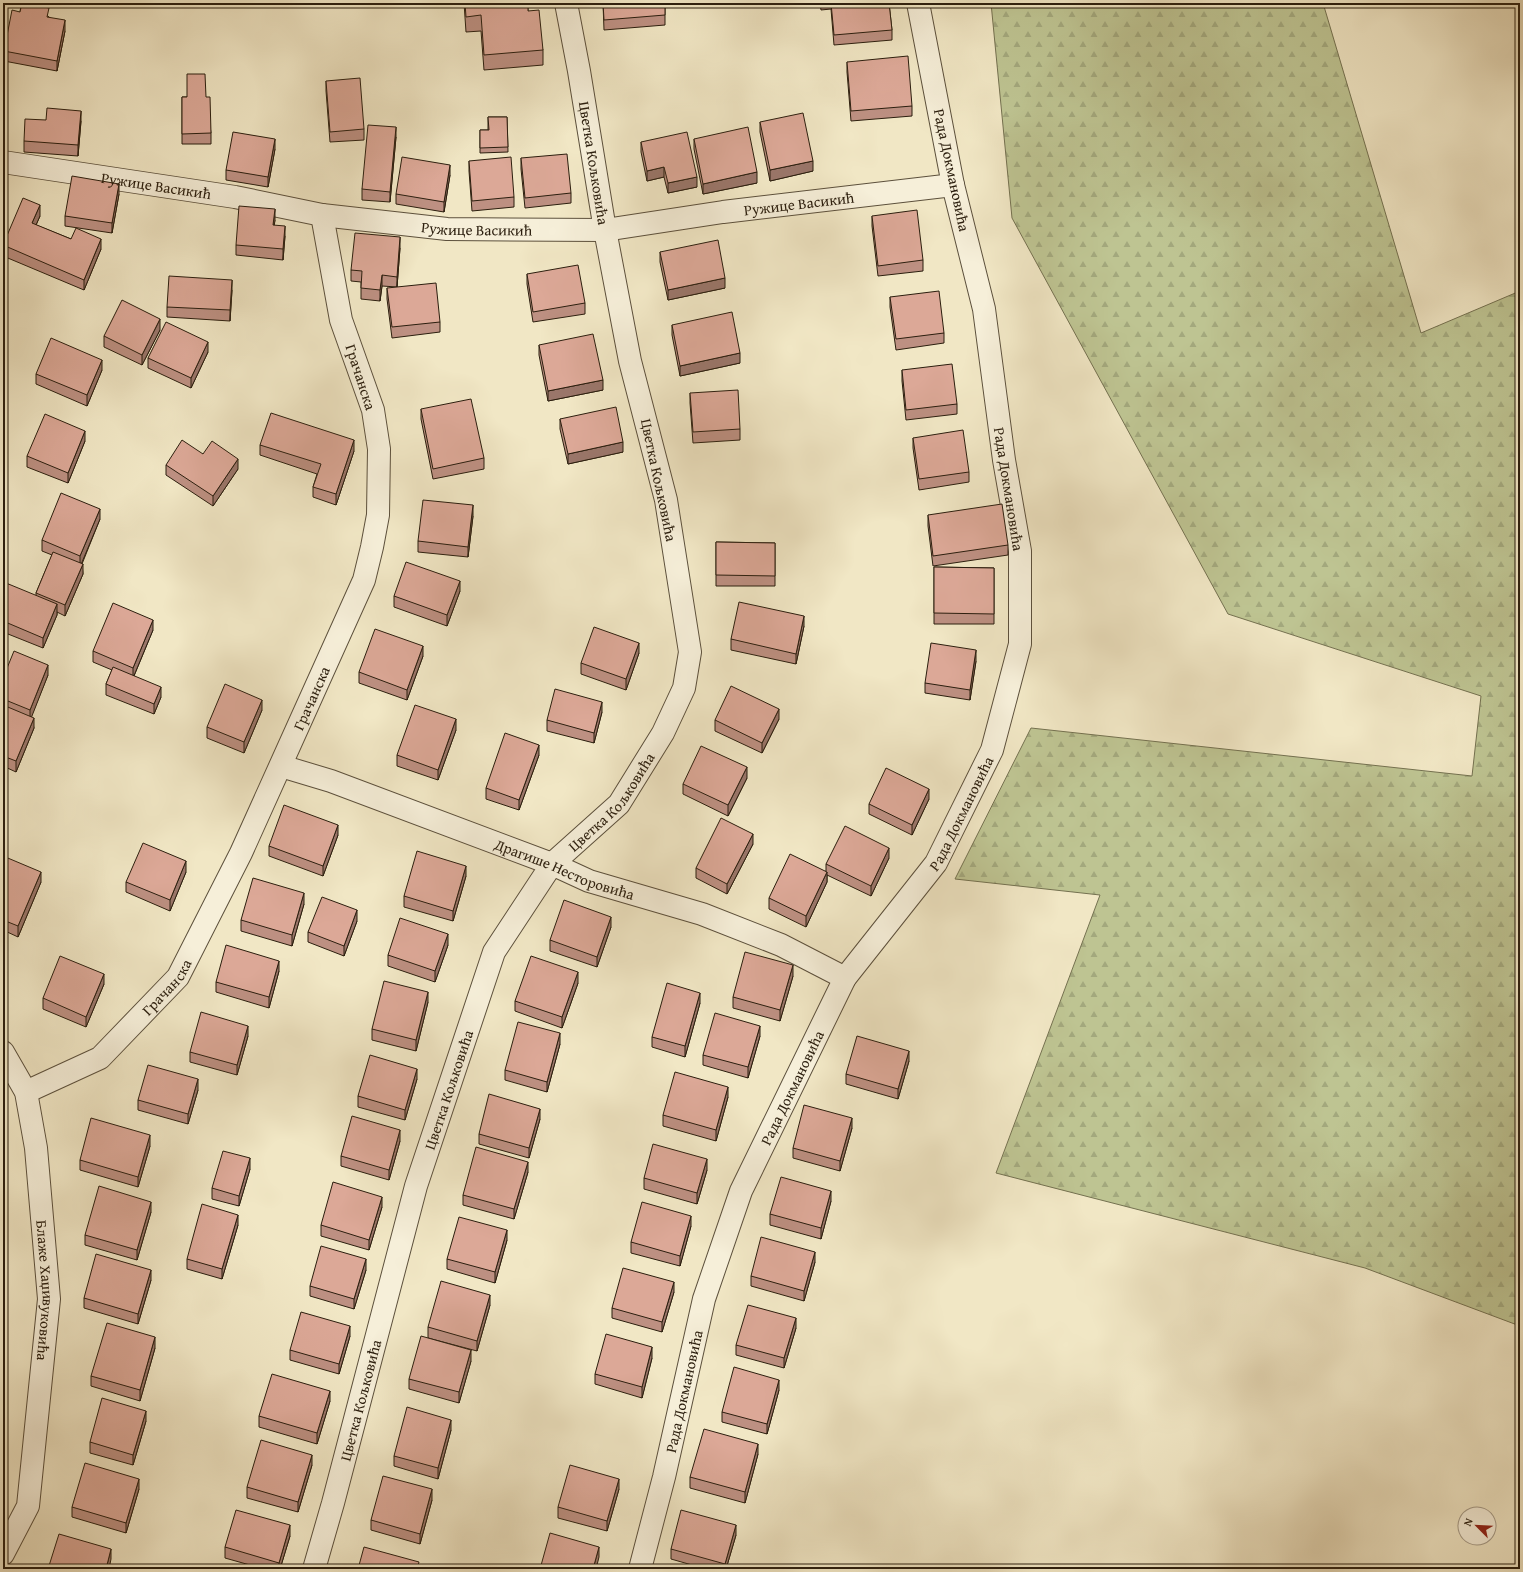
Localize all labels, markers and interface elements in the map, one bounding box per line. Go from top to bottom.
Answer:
street label: Цветка Кољковића [574,100,614,227]
street label: Рада Докмановића [929,107,975,234]
street label: Ружице Васикић [100,166,213,204]
street label: Ружице Васикић [743,186,856,220]
street label: Ружице Васикић [420,216,533,240]
street label: Грачанска [341,341,382,413]
street label: Цветка Кољковића [636,417,682,544]
street label: Рада Докмановића [989,426,1029,553]
street label: Грачанска [287,662,335,733]
street label: Цветка Кољковића [563,748,659,856]
street label: Рада Докмановића [923,752,998,875]
street label: Драгише Несторовића [491,833,638,904]
street label: Грачанска [136,954,196,1020]
street label: Цветка Кољковића [418,1026,478,1152]
street label: Рада Докмановића [755,1026,829,1148]
street label: Блаже Хаџивуковића [32,1219,59,1363]
street label: Рада Докмановића [659,1327,707,1455]
street label: Цветка Кољковића [334,1336,386,1463]
north arrow [1457,1506,1497,1546]
text: N [1459,1515,1477,1529]

